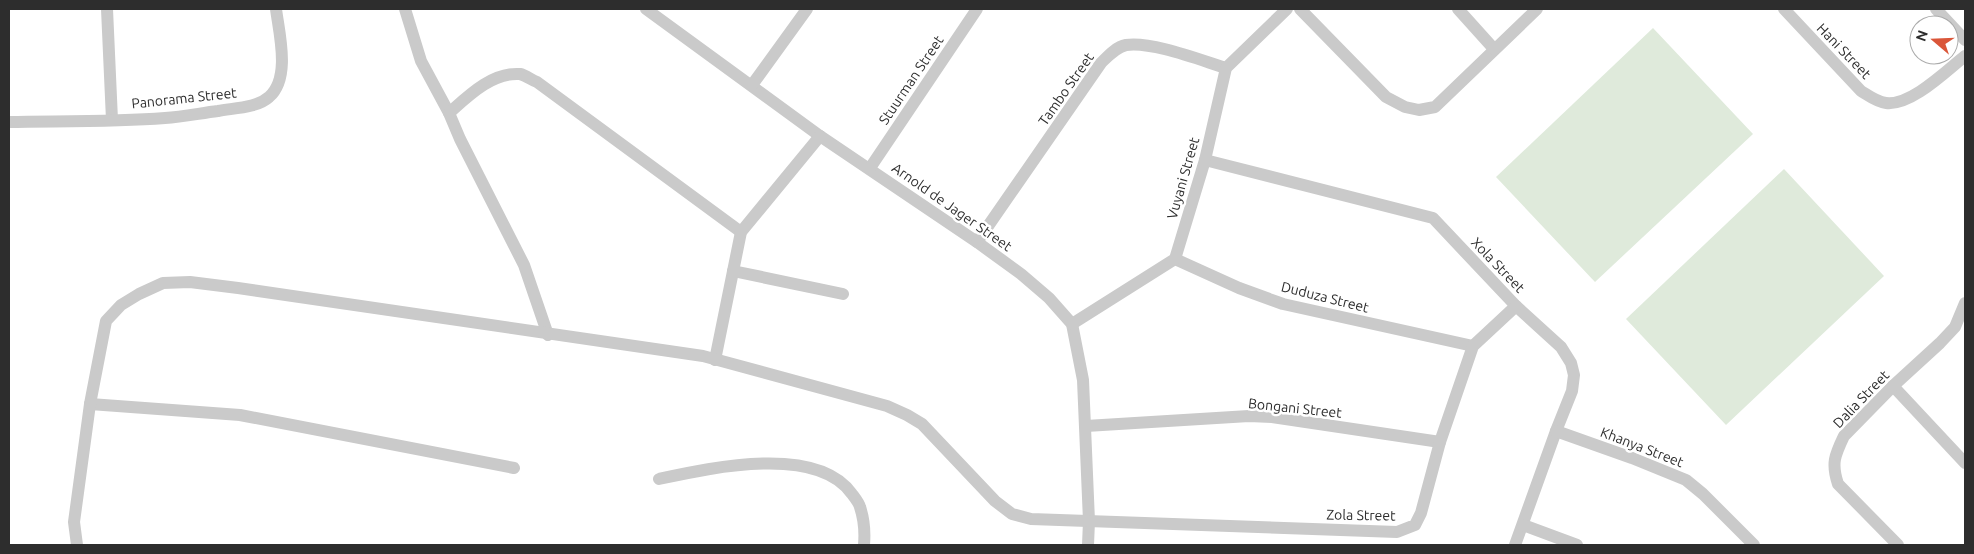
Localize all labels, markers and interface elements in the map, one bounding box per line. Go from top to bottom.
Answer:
north arrow [1909,15,1959,65]
street label: Hani Street [1814,20,1875,82]
text: N [1912,28,1931,43]
street label: Stuurman Street [875,32,947,127]
street label: Tambo Street [1035,49,1097,128]
street label: Panorama Street [131,84,238,111]
street label: Vuyani Street [1164,135,1202,221]
street label: Arnold de Jager Street [889,160,1015,255]
street label: Xola Street [1468,234,1528,296]
street label: Duduza Street [1279,278,1371,316]
street label: Dalia Street [1830,367,1893,431]
street label: Bongani Street [1247,395,1343,421]
street label: Khanya Street [1598,424,1686,470]
street label: Zola Street [1326,506,1396,524]

